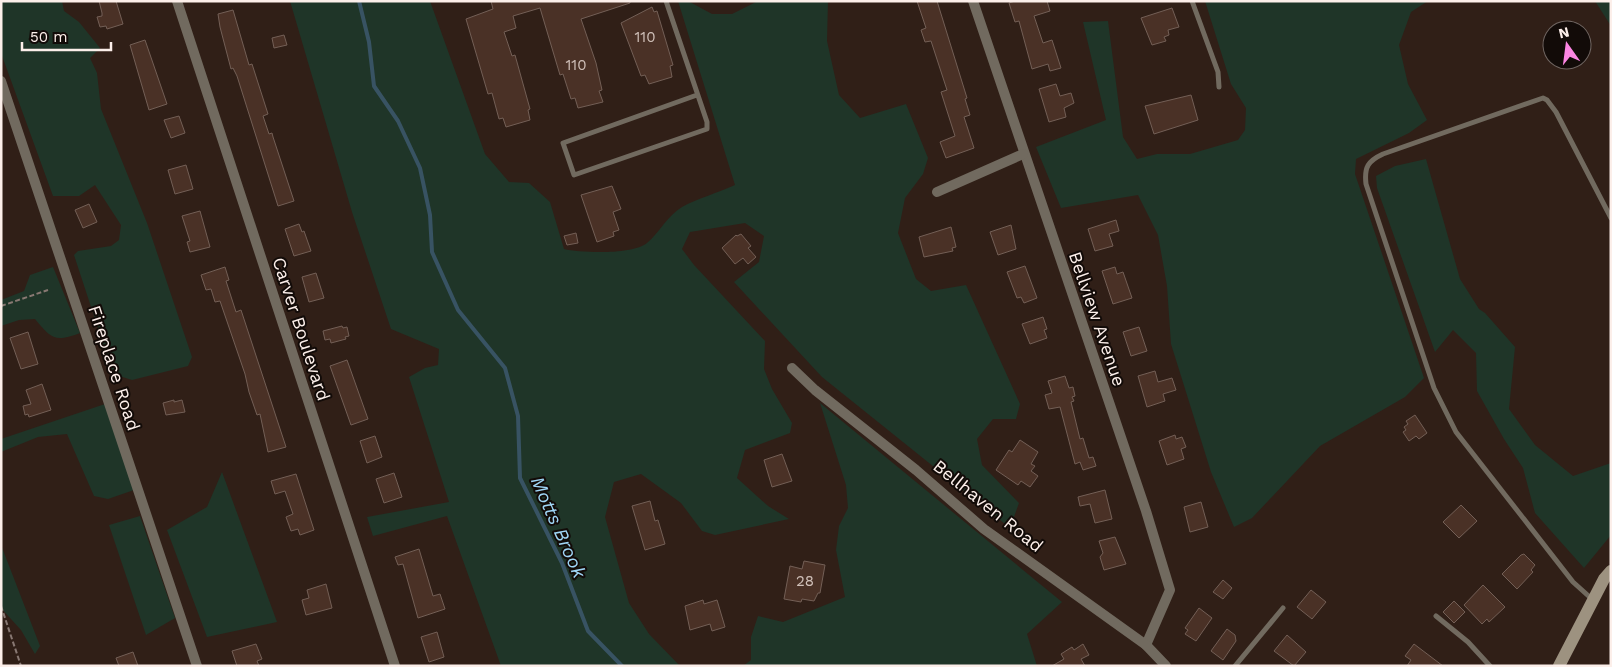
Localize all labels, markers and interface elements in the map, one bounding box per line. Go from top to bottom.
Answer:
scale bar [22,20,111,52]
north arrow [1542,20,1592,70]
text: N [1557,23,1571,41]
text: 50 m [30,28,67,46]
house number: 110 [634,28,656,46]
house number: 110 [565,56,587,74]
street label: Bellview Avenue [1065,249,1130,389]
street label: Carver Boulevard [268,254,335,403]
street label: Fireplace Road [84,302,145,433]
street label: Bellhaven Road [929,455,1047,556]
water label: Motts Brook [526,473,591,582]
house number: 28 [796,572,814,590]

